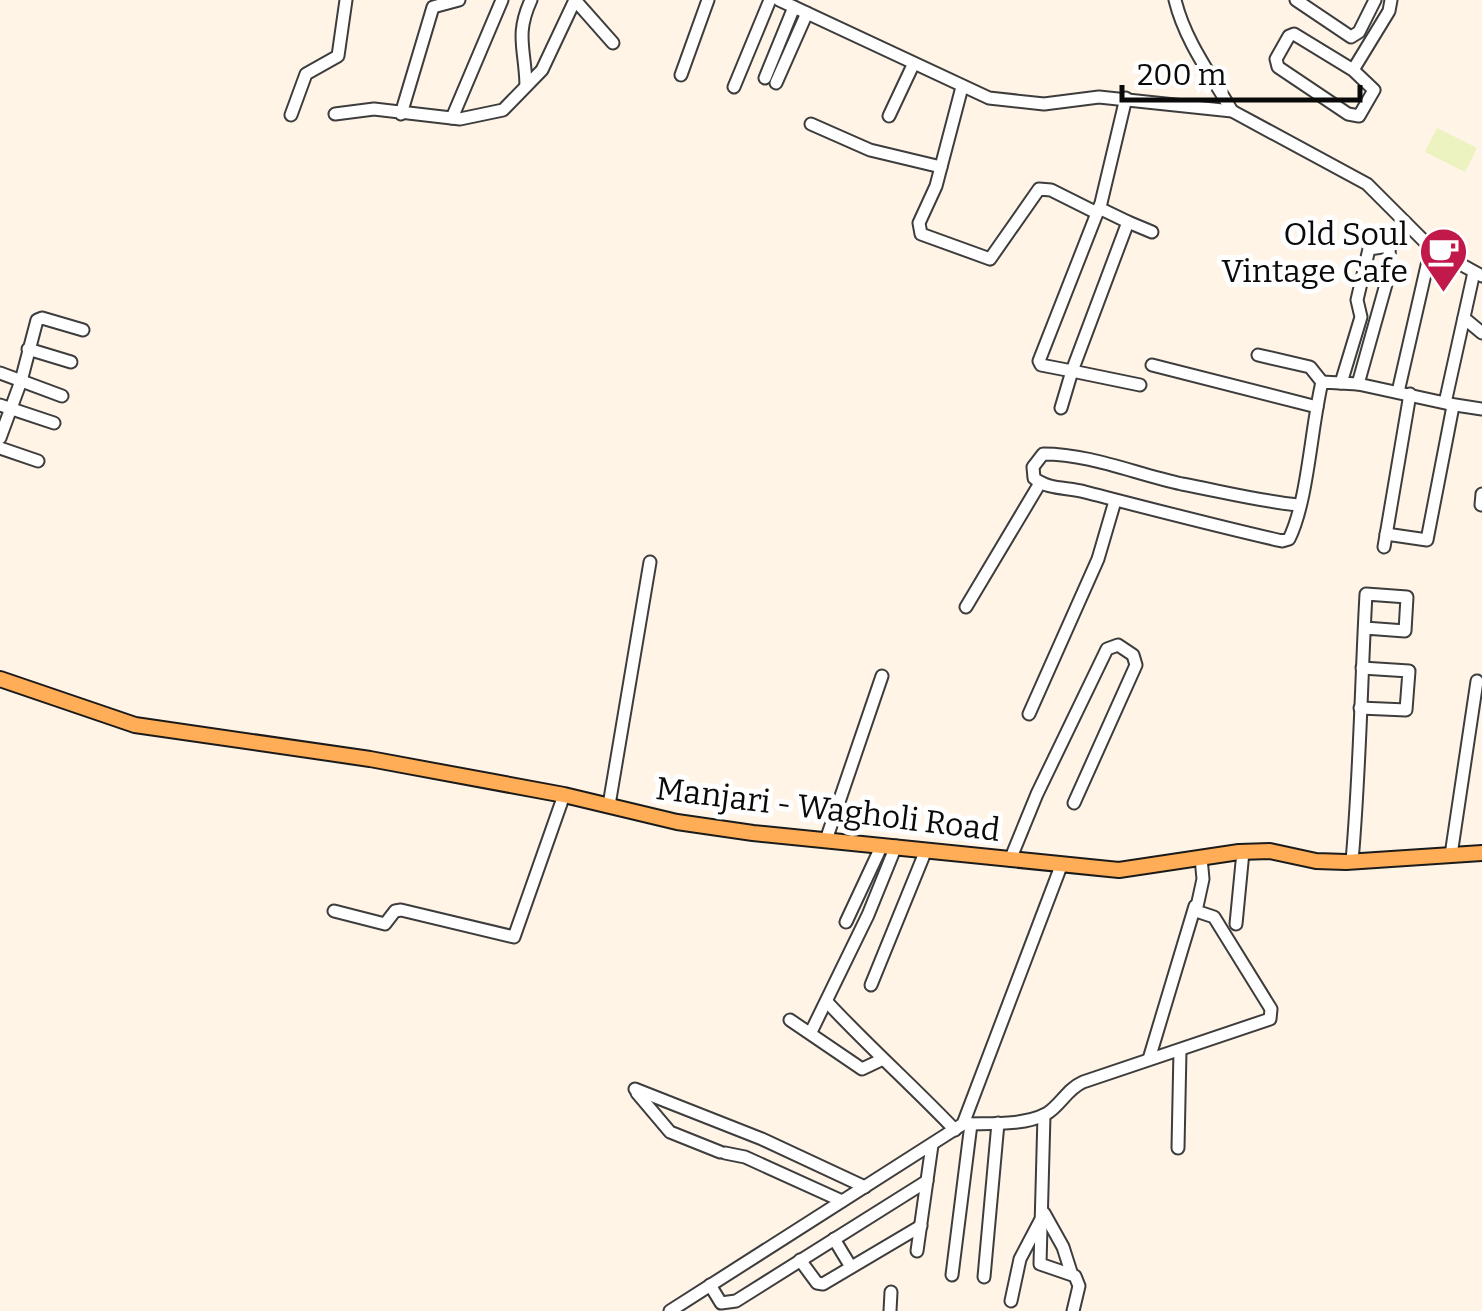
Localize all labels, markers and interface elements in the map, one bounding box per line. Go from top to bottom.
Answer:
scale bar [1122,40,1360,102]
text: 200 m [1137,57,1227,93]
place label: Old Soul Vintage Cafe [1222,215,1408,290]
cafe icon: Old Soul Vintage Cafe [1417,226,1469,294]
street label: Manjari - Wagholi Road [654,769,1002,849]

